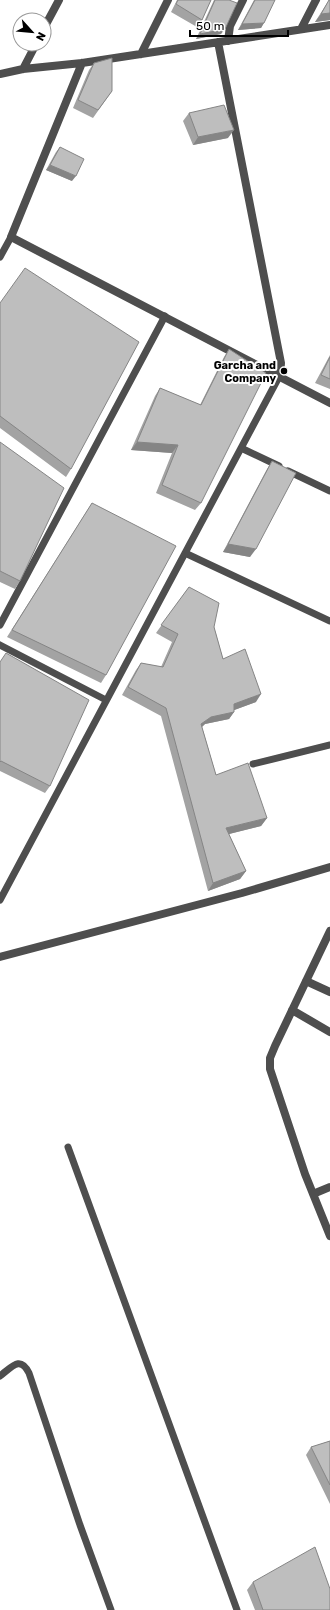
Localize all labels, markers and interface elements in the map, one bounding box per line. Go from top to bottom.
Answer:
north arrow [12,12,52,52]
scale bar [190,12,288,38]
text: 50 m [196,19,224,33]
text: N [33,30,48,43]
place label: Garcha and Company [214,359,276,385]
marker: Garcha and Company [279,366,289,376]

